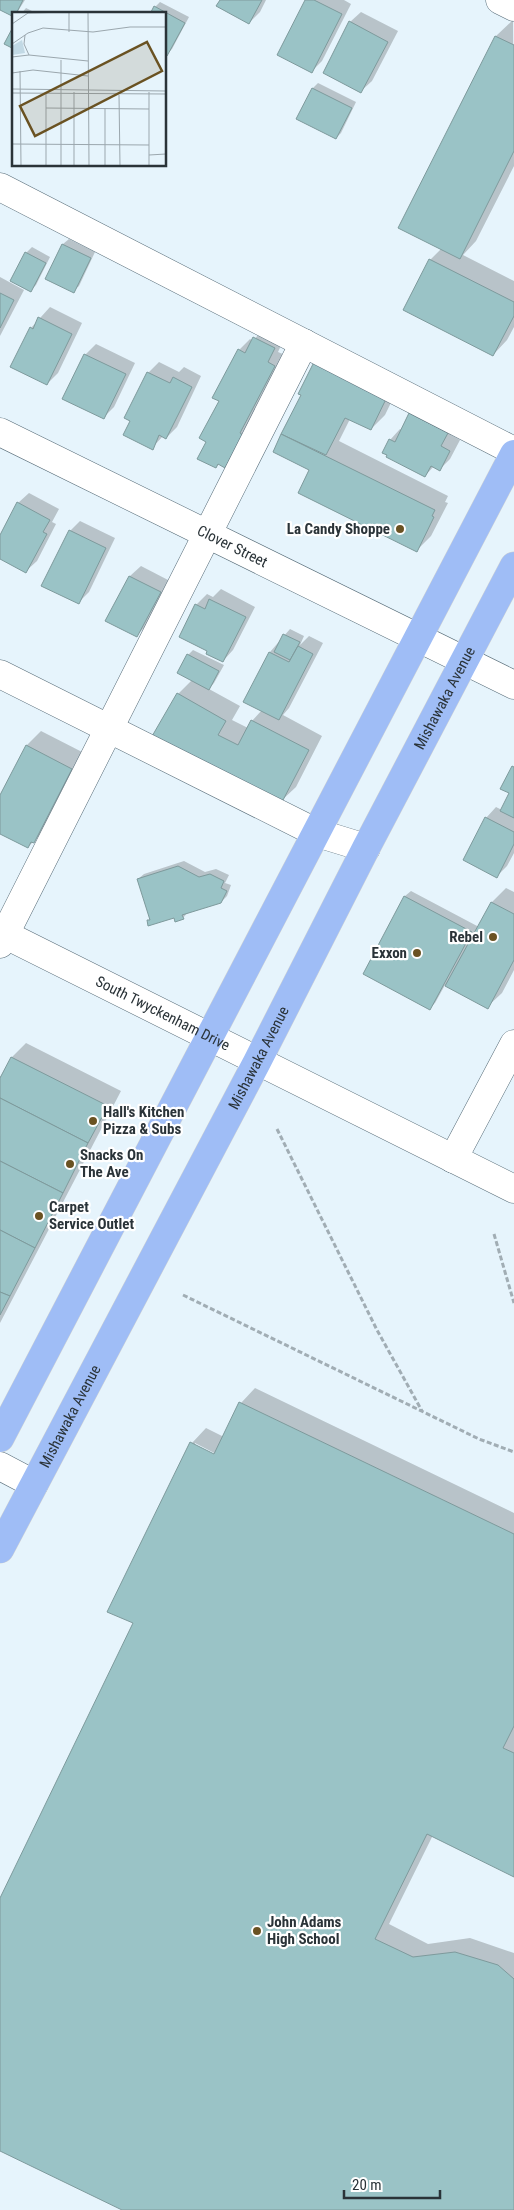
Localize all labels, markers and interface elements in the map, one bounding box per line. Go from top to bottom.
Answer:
inset map [12,12,166,166]
place label: La Candy Shoppe [287,520,390,538]
street label: Clover Street [194,522,270,571]
marker: La Candy Shoppe [394,523,406,535]
street label: Mishawaka Avenue [410,644,479,753]
place label: Rebel [449,928,483,946]
marker: Rebel [487,931,499,943]
place label: Exxon [372,944,407,962]
marker: Exxon [411,947,423,959]
street label: South Twyckenham Drive [93,972,233,1054]
street label: Mishawaka Avenue [225,1003,293,1113]
place label: Hall's Kitchen Pizza & Subs [103,1103,184,1138]
marker: Hall's Kitchen Pizza & Subs [87,1115,99,1127]
place label: Snacks On The Ave [80,1146,143,1181]
marker: Snacks On The Ave [64,1158,76,1170]
place label: Carpet Service Outlet [49,1198,134,1233]
marker: Carpet Service Outlet [33,1210,45,1222]
street label: Mishawaka Avenue [36,1362,104,1471]
place label: John Adams High School [267,1913,342,1948]
marker: John Adams High School [251,1925,263,1937]
scale bar [344,2168,440,2200]
text: 20 m [352,2176,382,2194]

